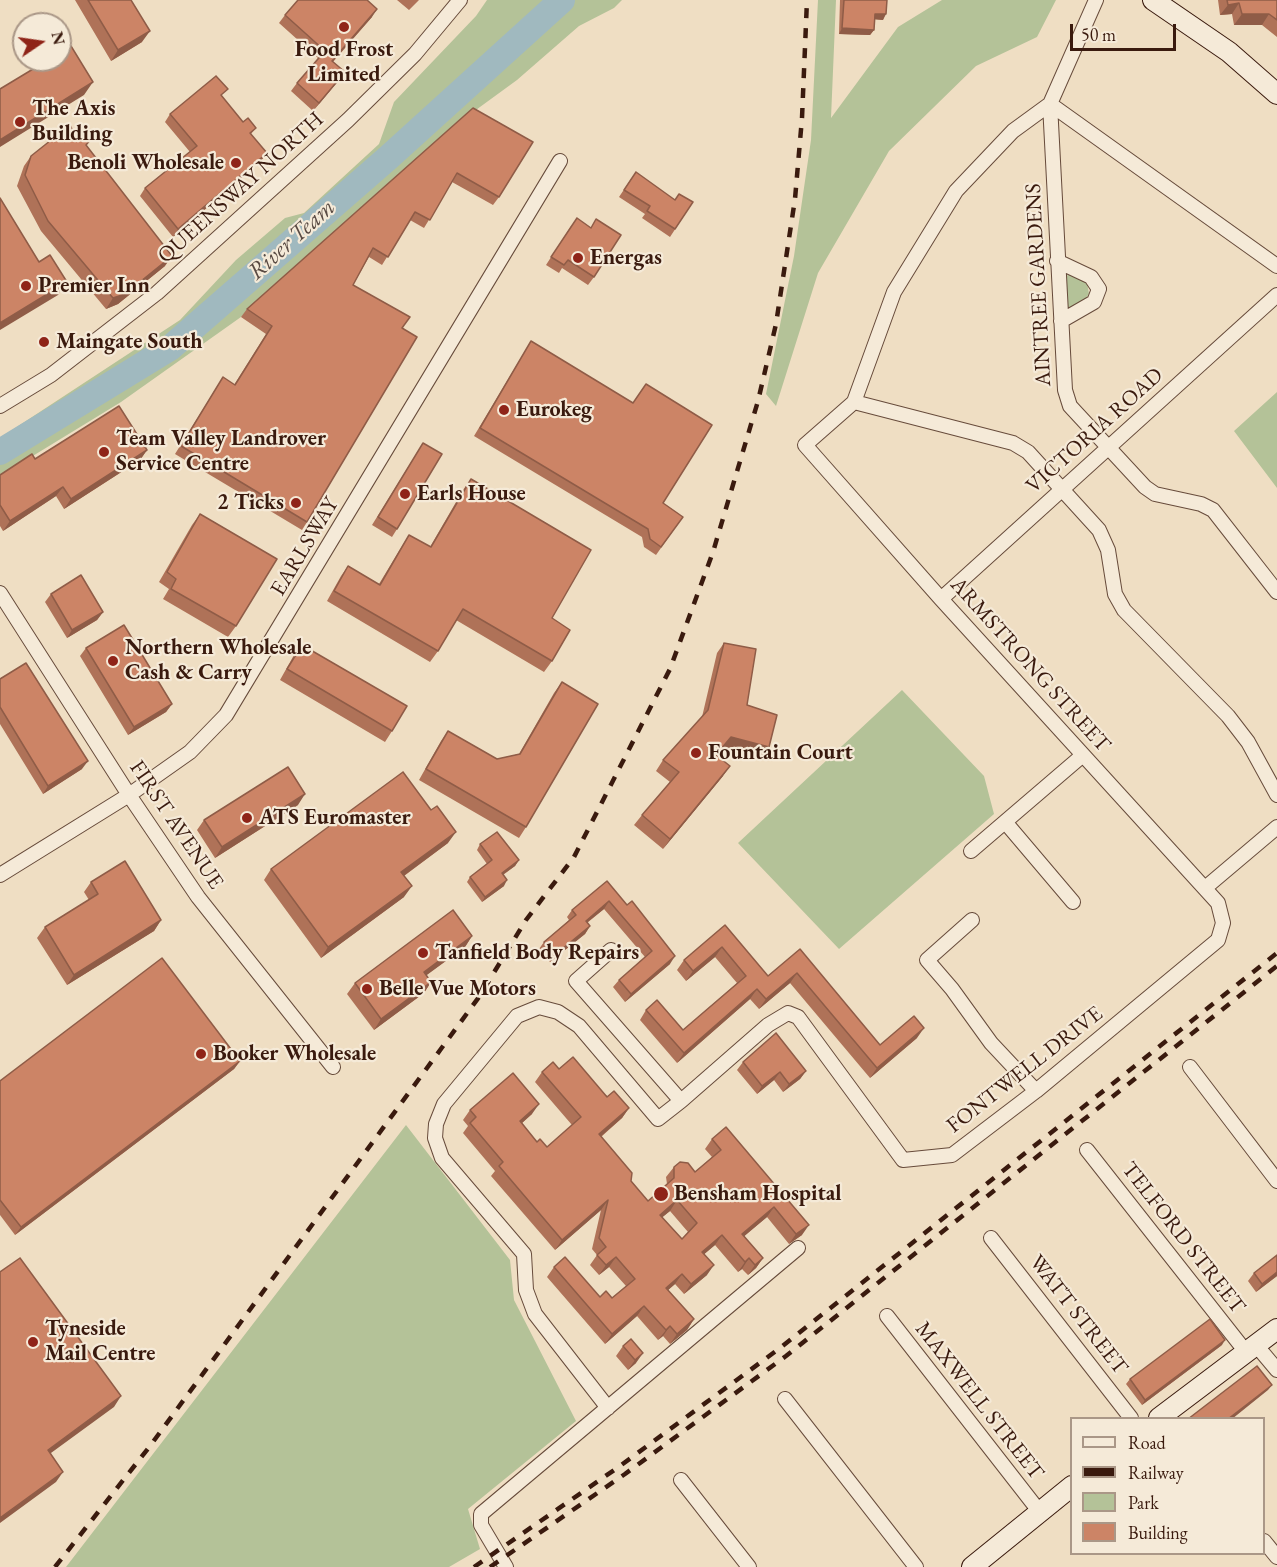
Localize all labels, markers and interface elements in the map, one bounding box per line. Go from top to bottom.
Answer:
north arrow [12,12,72,72]
scale bar [1073,12,1180,50]
marker: Food Frost Limited [337,20,351,34]
text: 50 m [1081,23,1116,46]
text: N [46,30,70,47]
place label: Food Frost Limited [295,37,393,88]
place label: The Axis Building [32,96,115,148]
street label: QUEENSWAY NORTH [153,107,329,269]
marker: The Axis Building [13,115,27,129]
place label: Benoli Wholesale [67,150,224,176]
marker: Benoli Wholesale [229,156,243,170]
street label: AINTREE GARDENS [1020,183,1058,387]
water label: River Team [243,193,341,287]
place label: Energas [590,245,662,271]
marker: Energas [571,251,585,265]
place label: Premier Inn [38,273,150,299]
marker: Premier Inn [19,279,33,293]
place label: Maingate South [56,329,202,355]
marker: Maingate South [37,335,51,349]
street label: VICTORIA ROAD [1021,363,1169,499]
place label: Eurokeg [516,397,592,423]
marker: Eurokeg [497,403,511,417]
place label: Team Valley Landrover Service Centre [116,426,326,478]
marker: Team Valley Landrover Service Centre [97,445,111,459]
place label: Earls House [417,481,526,507]
marker: Earls House [398,487,412,501]
place label: 2 Ticks [217,490,284,516]
street label: EARLSWAY [265,493,345,601]
marker: 2 Ticks [289,496,303,510]
street label: ARMSTRONG STREET [944,572,1116,758]
place label: Northern Wholesale Cash & Carry [125,635,311,686]
marker: Northern Wholesale Cash & Carry [106,654,120,668]
place label: Fountain Court [708,740,853,766]
marker: Fountain Court [689,746,703,760]
street label: FIRST AVENUE [123,756,229,894]
place label: ATS Euromaster [259,805,411,831]
marker: ATS Euromaster [240,811,254,825]
place label: Tanfield Body Repairs [435,940,639,966]
marker: Tanfield Body Repairs [416,946,430,960]
place label: Belle Vue Motors [379,976,536,1002]
marker: Belle Vue Motors [360,982,374,996]
street label: FONTWELL DRIVE [942,1001,1108,1139]
place label: Booker Wholesale [213,1041,376,1067]
marker: Booker Wholesale [194,1047,208,1061]
street label: TELFORD STREET [1116,1157,1250,1319]
place label: Bensham Hospital [674,1181,842,1207]
marker: Bensham Hospital [652,1185,670,1203]
street label: WATT STREET [1023,1250,1133,1380]
place label: Tyneside Mail Centre [45,1316,155,1368]
street label: MAXWELL STREET [909,1317,1049,1485]
marker: Tyneside Mail Centre [26,1335,40,1349]
legend [1070,1417,1265,1555]
text: Road [1128,1431,1166,1454]
text: Railway [1128,1461,1184,1484]
text: Park [1128,1491,1159,1514]
text: Building [1128,1521,1188,1544]

